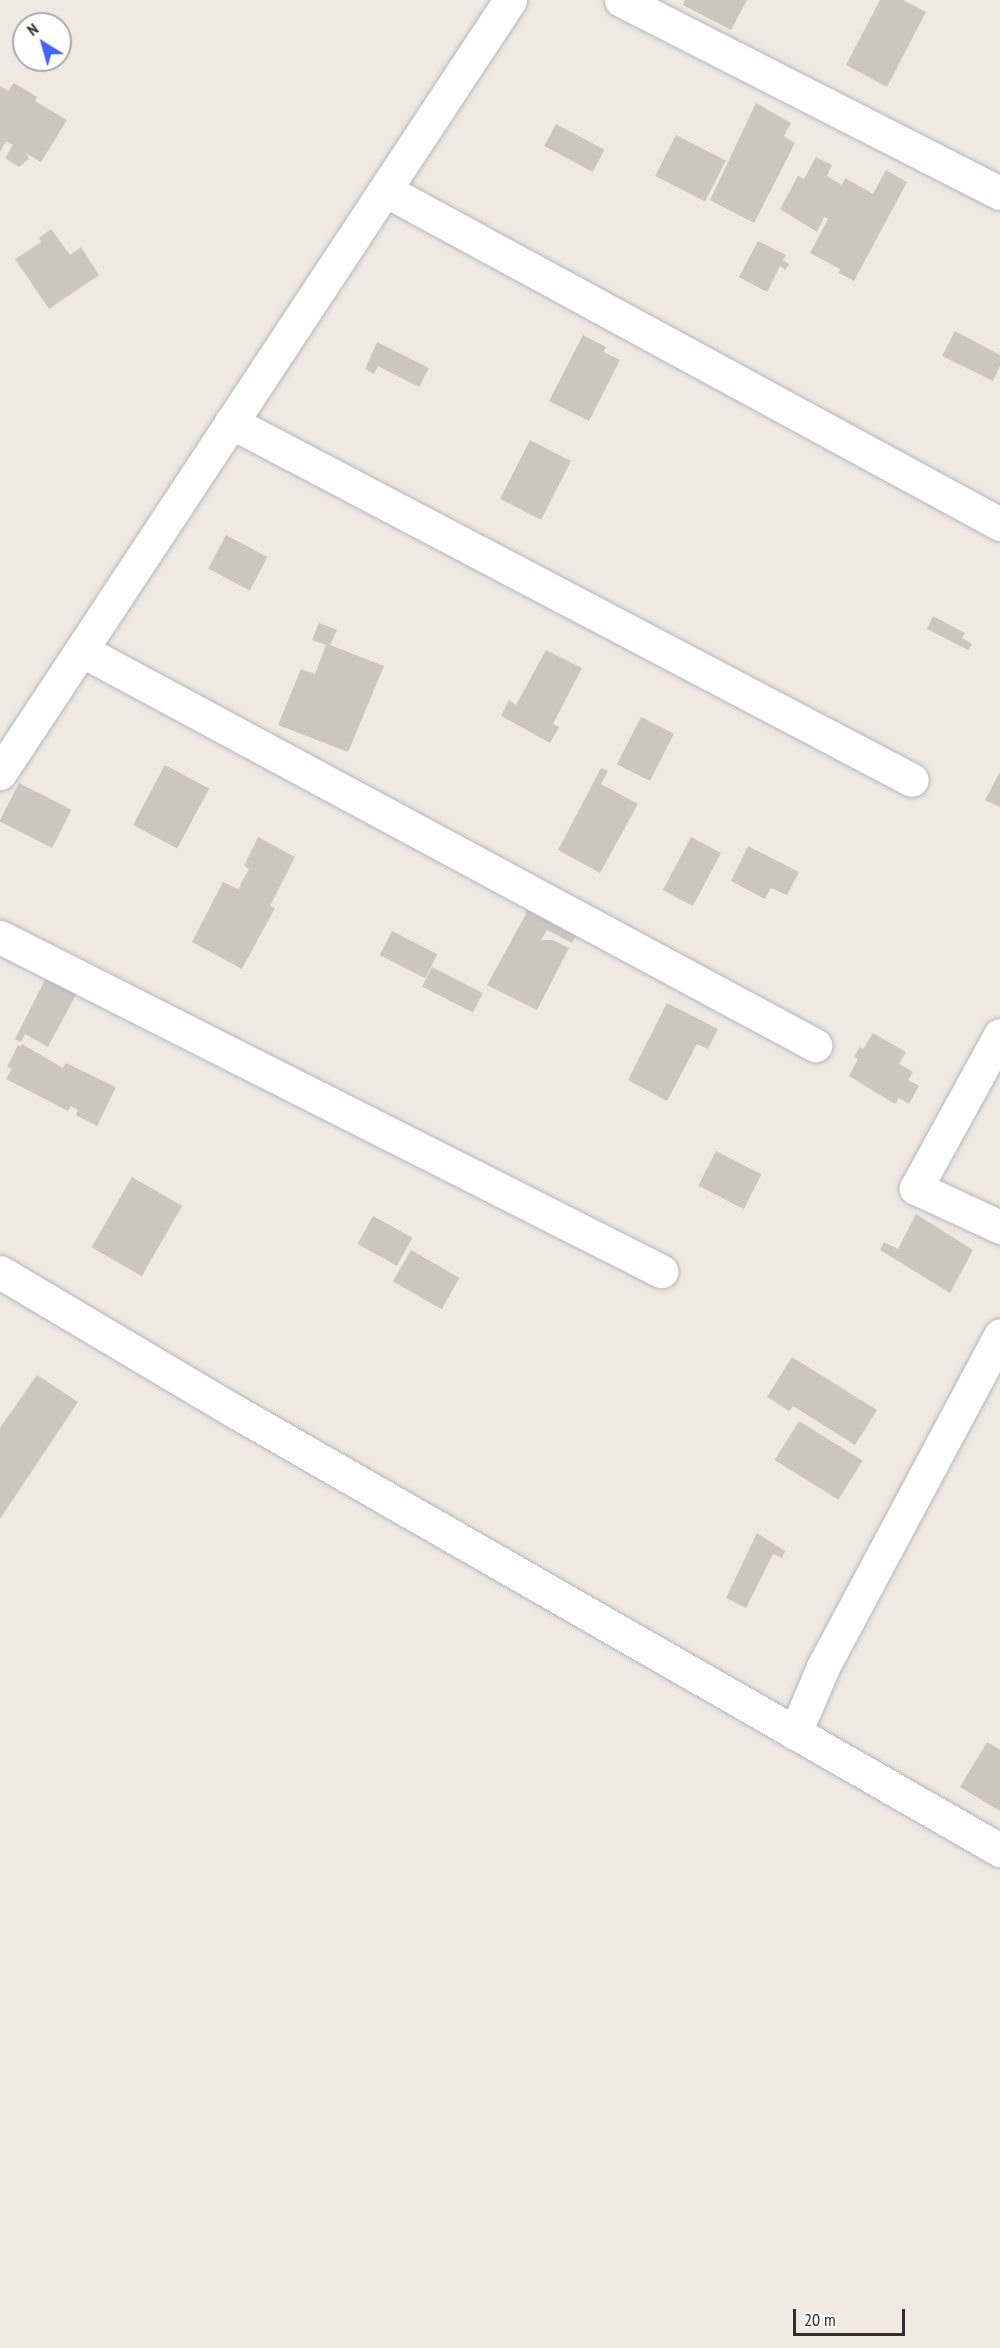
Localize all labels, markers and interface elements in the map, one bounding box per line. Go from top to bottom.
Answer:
north arrow [12,12,72,72]
text: N [23,19,42,40]
scale bar [796,2297,908,2335]
text: 20 m [804,2308,836,2331]

